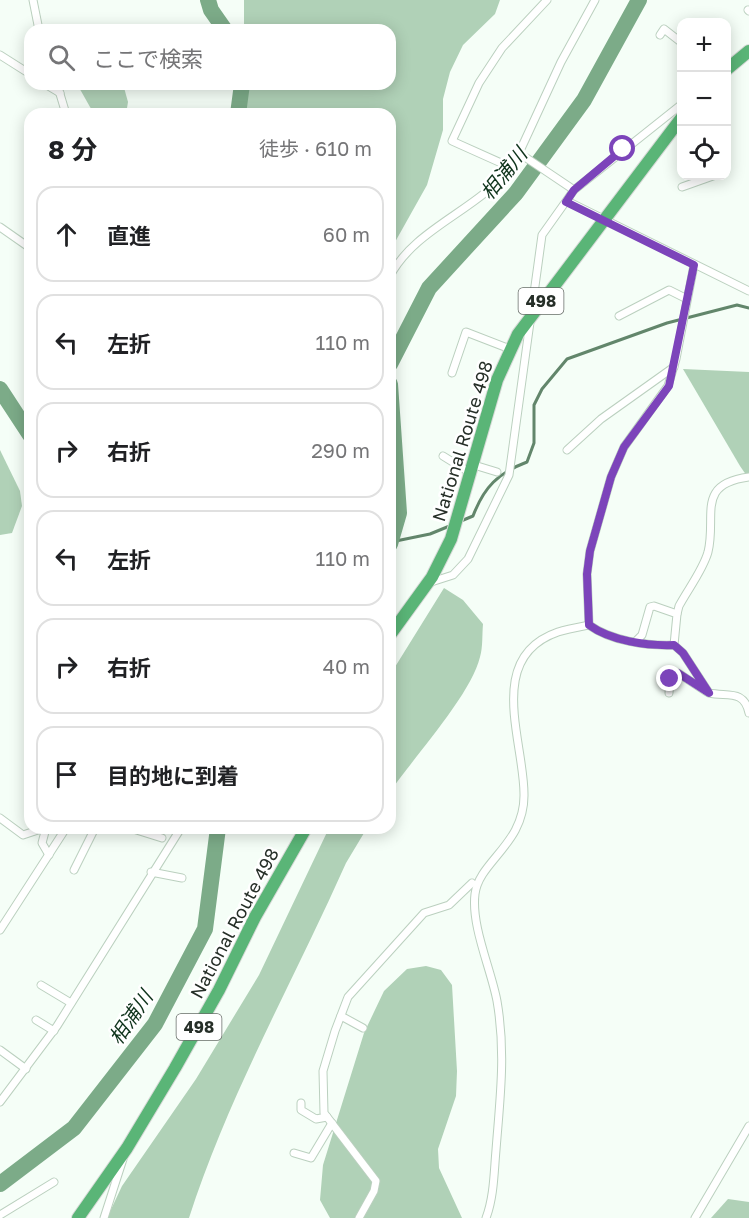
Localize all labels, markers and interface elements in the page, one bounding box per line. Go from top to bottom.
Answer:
map controls [677,18,731,180]
button: + [677,18,731,72]
search box [24,24,396,90]
icon: search [45,41,78,74]
text: ここで検索 [93,45,203,72]
button: − [677,72,731,126]
button: locate [677,126,731,180]
text: 8 分 [48,134,97,165]
route start [609,135,635,161]
text: 徒歩 · 610 m [259,136,372,160]
water label: 相浦川 [475,141,532,204]
icon: ahead [50,218,83,251]
text: 直進 [107,222,151,249]
text: 60 m [323,222,370,246]
road number: 498 [518,288,564,314]
icon: left [50,326,83,359]
text: 左折 [107,330,151,357]
text: 110 m [316,330,370,354]
street label: National Route 498 [427,358,497,524]
icon: right [50,434,83,467]
text: 右折 [107,438,151,465]
text: 290 m [311,438,370,462]
icon: left [50,542,83,575]
text: 左折 [107,546,151,573]
text: 110 m [316,546,370,570]
icon: right [50,650,83,683]
text: 右折 [107,654,151,681]
text: 40 m [323,654,370,678]
route end [656,665,682,691]
icon: arrive [50,758,83,791]
text: 目的地に到着 [107,762,239,789]
street label: National Route 498 [185,844,283,1002]
water label: 相浦川 [103,984,158,1049]
road number: 498 [176,1014,222,1040]

